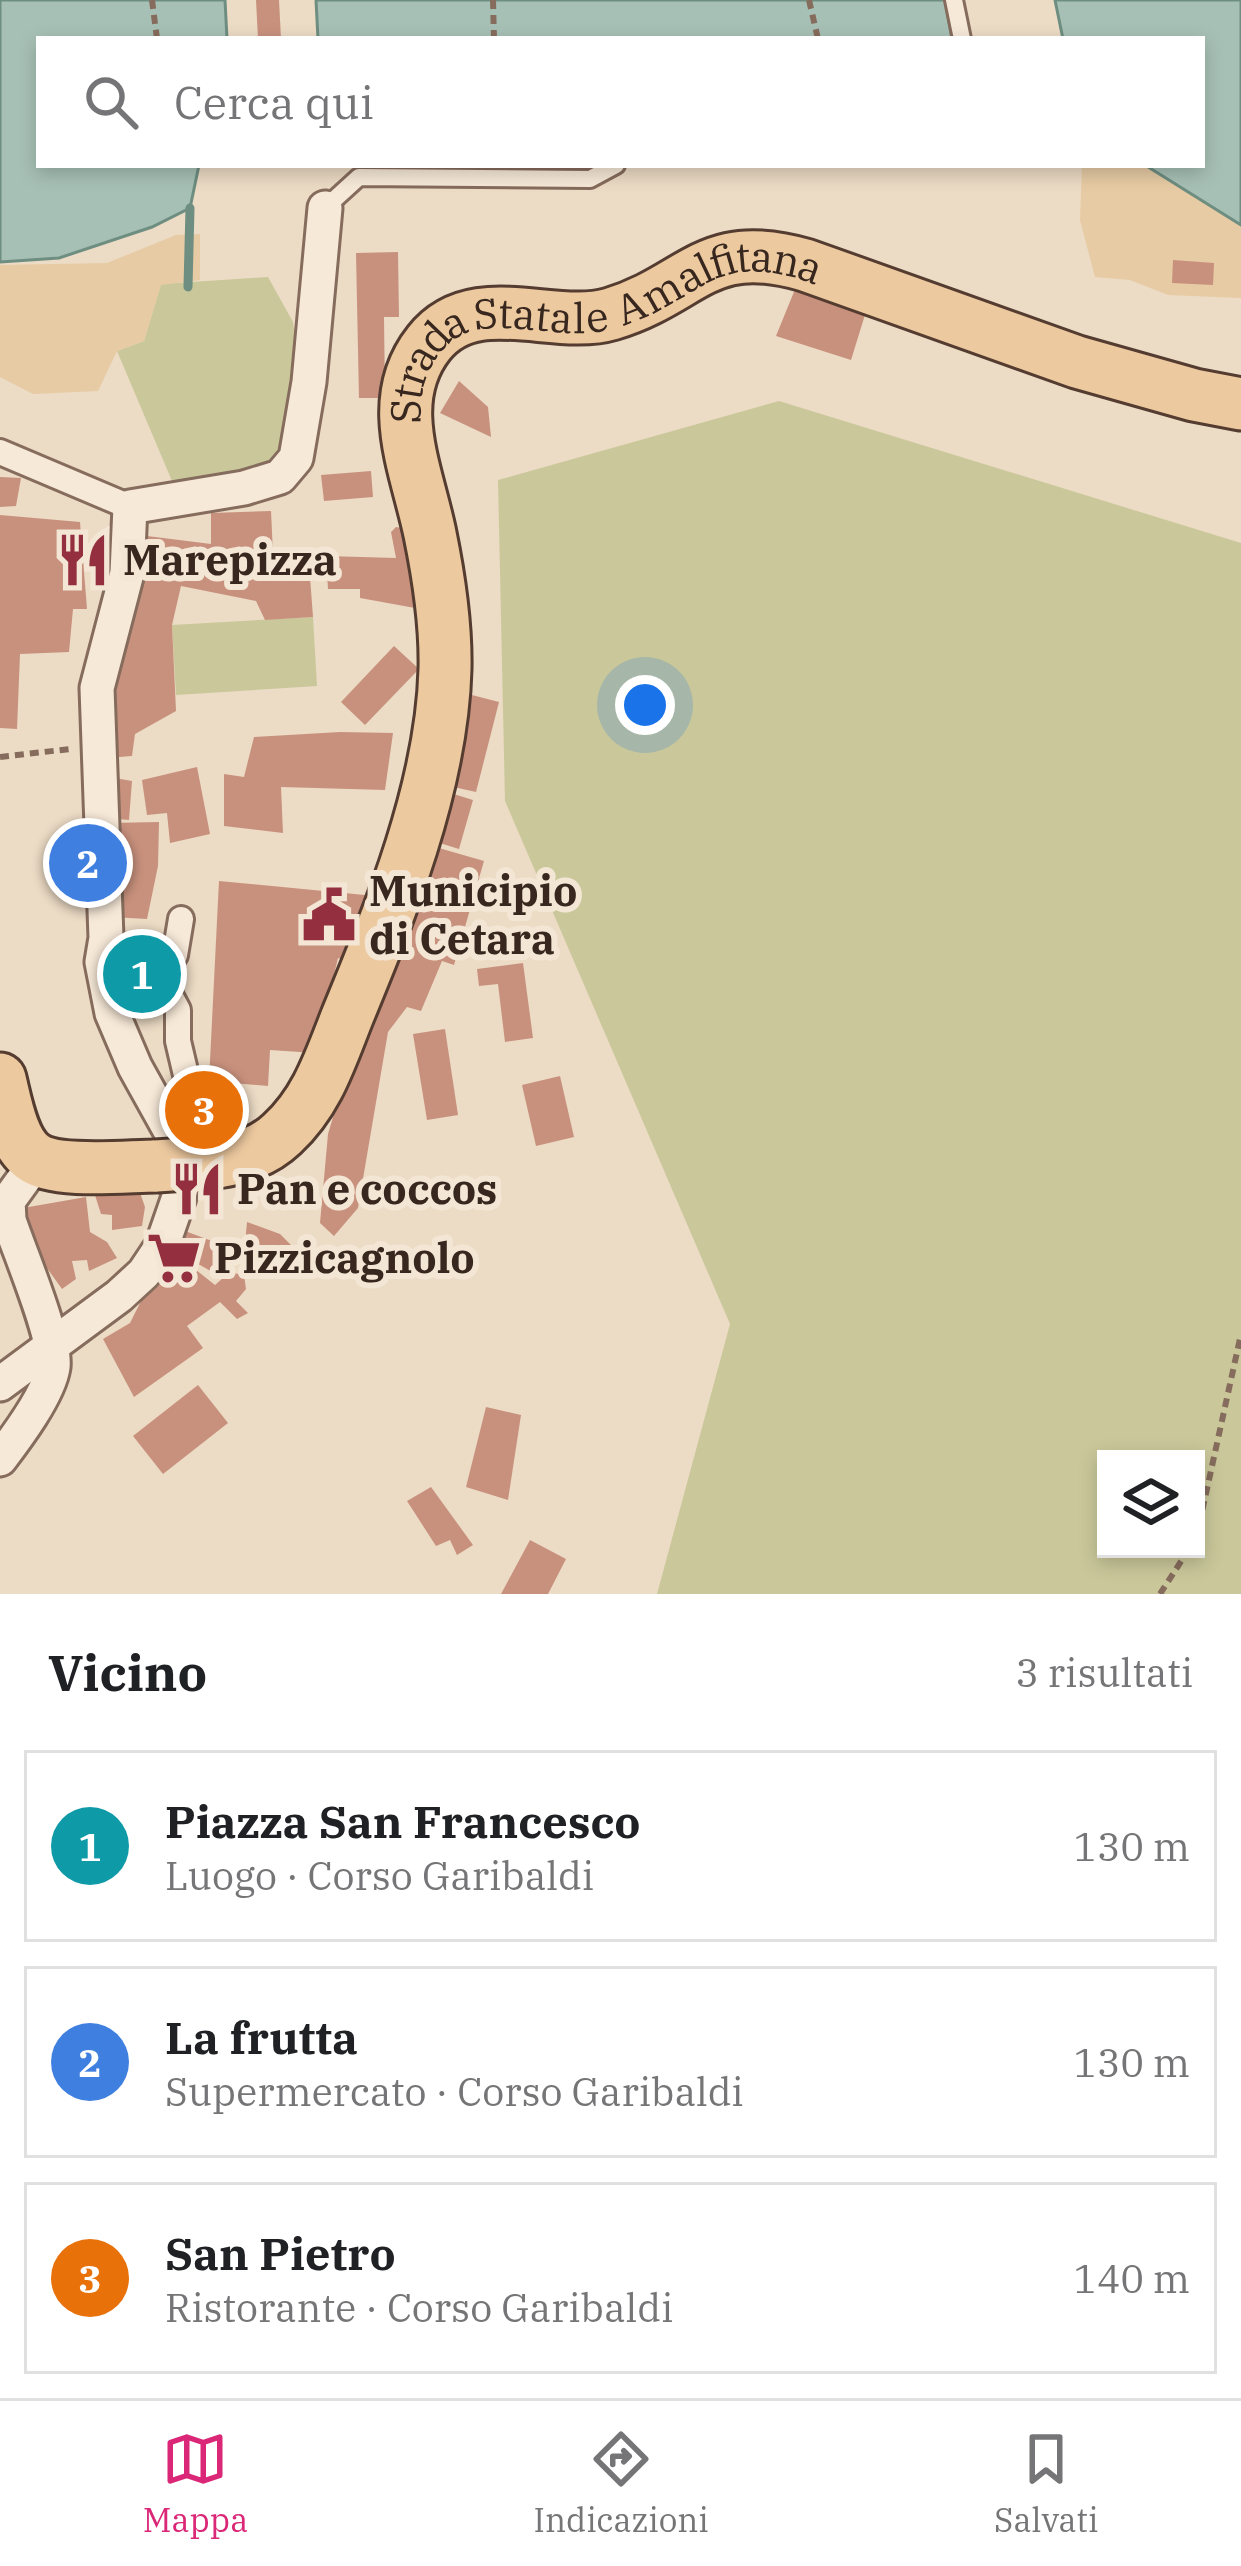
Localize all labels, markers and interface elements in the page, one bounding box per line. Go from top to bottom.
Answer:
search box [36,36,1205,168]
icon: search [78,69,144,135]
text: Cerca qui [174,73,374,131]
street label: Strada Statale Amalfitana [378,228,831,424]
restaurant icon: Marepizza [54,531,112,589]
place label: Marepizza [123,532,337,587]
your location [615,675,675,735]
pin: 2 [49,818,127,908]
place label: Municipio di Cetara [369,863,577,966]
public building icon: Municipio di Cetara [300,886,358,944]
pin: 1 [103,929,181,1019]
pin: 3 [165,1065,243,1155]
restaurant icon: Pan e coccos [168,1160,226,1218]
place label: Pan e coccos [237,1161,497,1216]
supermarket icon: Pizzicagnolo [145,1229,203,1287]
place label: Pizzicagnolo [214,1230,475,1285]
map controls [1097,1450,1205,1558]
button: layers [1097,1450,1205,1558]
text: Vicino [48,1639,207,1705]
text: 3 risultati [1015,1647,1193,1698]
text: Piazza San Francesco [165,1792,641,1850]
text: 1 [78,1821,102,1872]
text: 130 m [1074,1821,1190,1872]
text: Luogo · Corso Garibaldi [165,1850,594,1901]
text: La frutta [165,2008,358,2066]
text: 2 [78,2037,102,2088]
text: 130 m [1074,2037,1190,2088]
text: Supermercato · Corso Garibaldi [165,2066,744,2117]
text: San Pietro [165,2224,396,2282]
text: 3 [78,2253,102,2304]
text: 140 m [1074,2253,1190,2304]
text: Ristorante · Corso Garibaldi [165,2282,673,2333]
tab: Mappa [143,2426,248,2541]
tab: Indicazioni [534,2426,709,2541]
tab: Salvati [994,2426,1098,2541]

